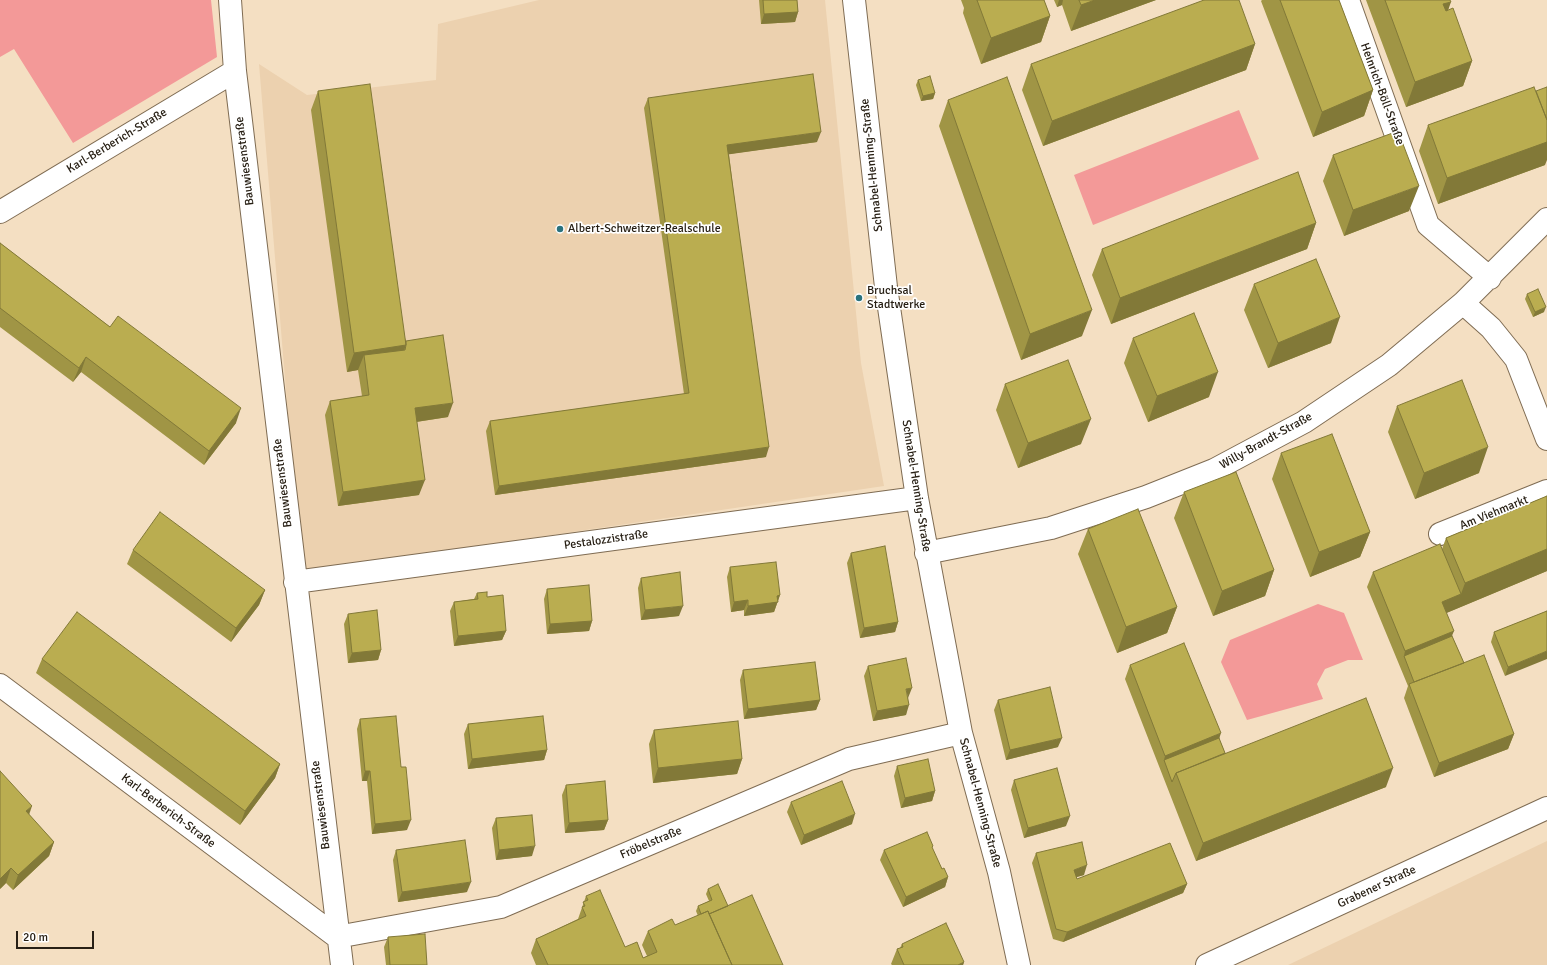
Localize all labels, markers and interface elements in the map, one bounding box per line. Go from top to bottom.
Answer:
street label: Heinrich-Böll-Straße [1357,41,1407,147]
street label: Schnabel-Henning-Straße [858,98,886,232]
street label: Karl-Berberich-Straße [64,105,170,177]
street label: Bauwiesenstraße [232,116,258,206]
place label: Albert-Schweitzer-Realschule [568,222,721,236]
marker: Albert-Schweitzer-Realschule [555,224,565,234]
place label: Bruchsal Stadtwerke [867,284,925,312]
marker: Bruchsal Stadtwerke [854,293,864,303]
street label: Willy-Brandt-Straße [1217,410,1315,472]
street label: Schnabel-Henning-Straße [898,419,934,553]
street label: Bauwiesenstraße [270,438,296,528]
street label: Am Viehmarkt [1458,493,1530,533]
street label: Pestalozzistraße [563,527,649,553]
street label: Schnabel-Henning-Straße [956,737,1004,869]
street label: Bauwiesenstraße [308,760,334,850]
street label: Karl-Berberich-Straße [118,771,218,851]
street label: Fröbelstraße [618,824,684,862]
street label: Grabener Straße [1335,863,1419,911]
scale bar [18,923,96,949]
text: 20 m [23,930,48,945]

